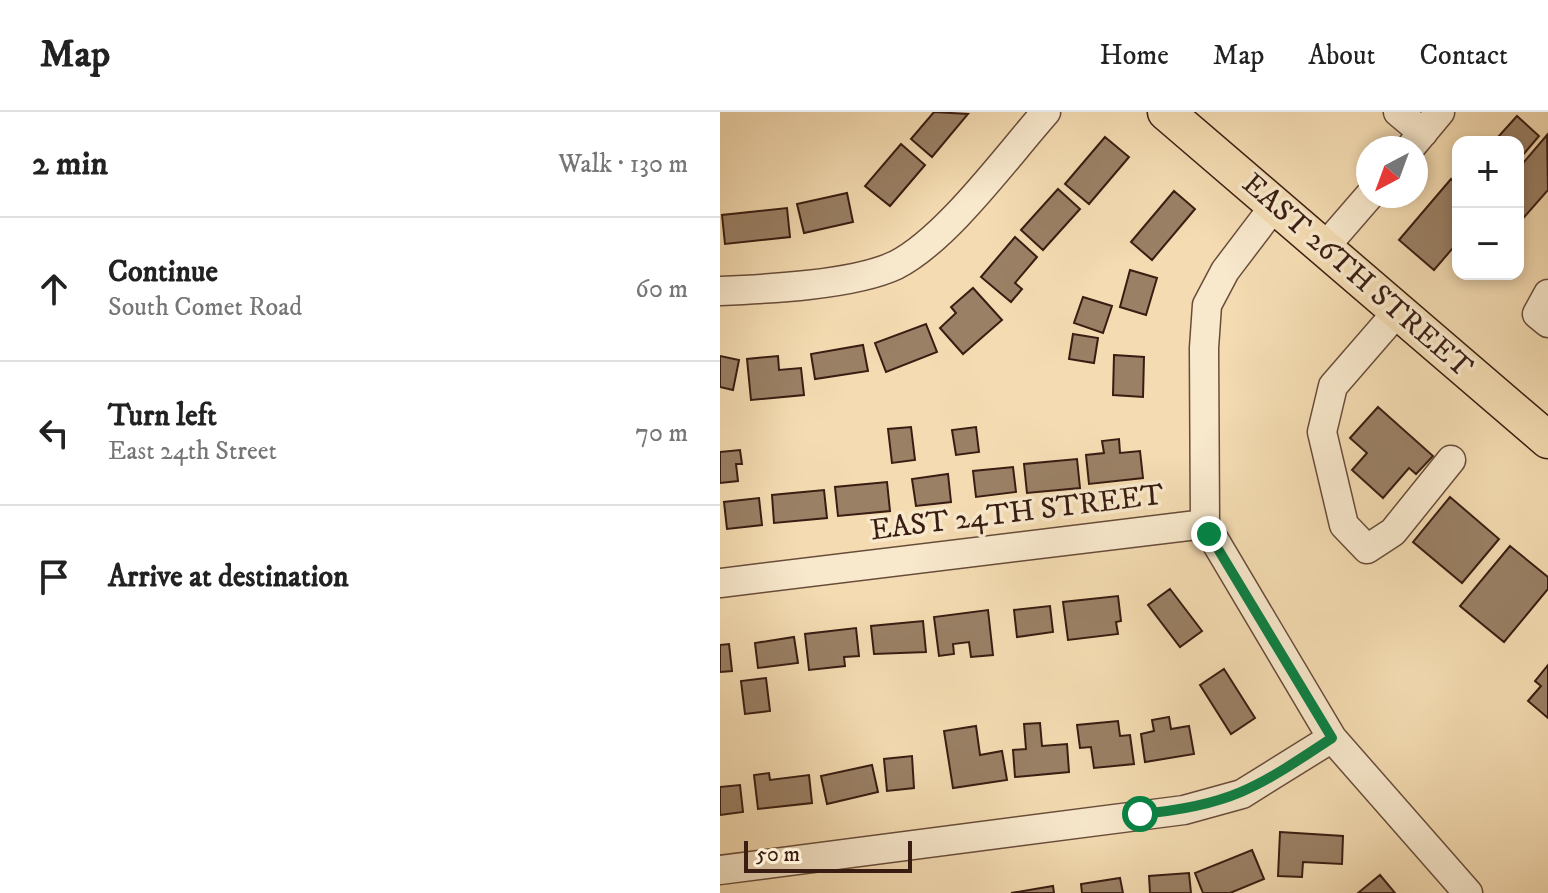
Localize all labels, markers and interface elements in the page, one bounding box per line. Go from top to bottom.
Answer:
text: Map [40,31,110,79]
text: Home [1100,38,1169,73]
text: Map [1213,38,1264,73]
text: About [1308,38,1375,73]
text: Contact [1419,38,1508,73]
north arrow [1356,136,1428,208]
map controls [1452,136,1524,280]
button: + [1452,136,1524,208]
text: 2 min [32,143,108,185]
text: Walk · 130 m [558,148,688,181]
street label: EAST 26TH STREET [1234,166,1480,386]
button: − [1452,208,1524,280]
text: Continue [108,254,218,291]
icon: ahead [32,267,76,311]
text: 60 m [635,273,688,306]
text: South Comet Road [108,291,302,324]
text: Turn left [108,398,217,435]
icon: left [32,411,76,455]
text: 70 m [635,417,688,450]
text: East 24th Street [108,435,277,468]
street label: EAST 24TH STREET [868,477,1166,549]
route end [1191,516,1227,552]
icon: arrive [32,555,76,599]
text: Arrive at destination [108,559,349,596]
route start [1122,796,1158,832]
scale bar [744,837,912,873]
text: 50 m [756,841,800,868]

